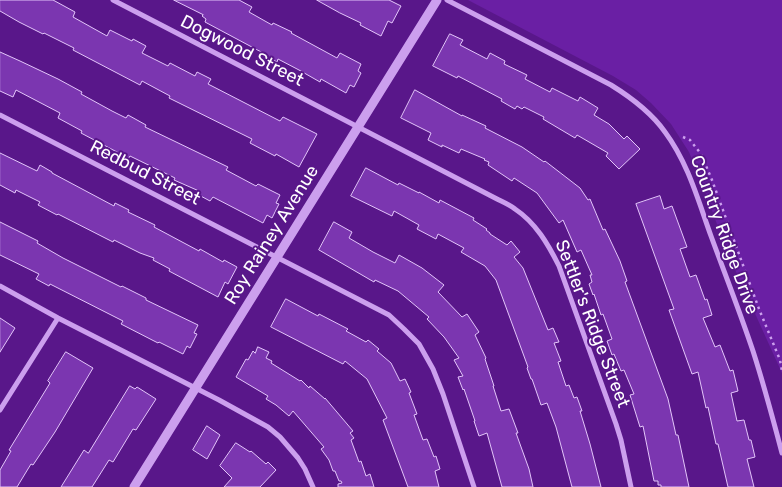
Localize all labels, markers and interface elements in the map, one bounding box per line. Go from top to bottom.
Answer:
street label: Dogwood Street [177,11,307,91]
street label: Redbud Street [86,136,204,210]
street label: Country Ridge Drive [685,153,763,317]
street label: Roy Rainey Avenue [220,161,324,309]
street label: Settler's Ridge Street [550,237,634,411]

